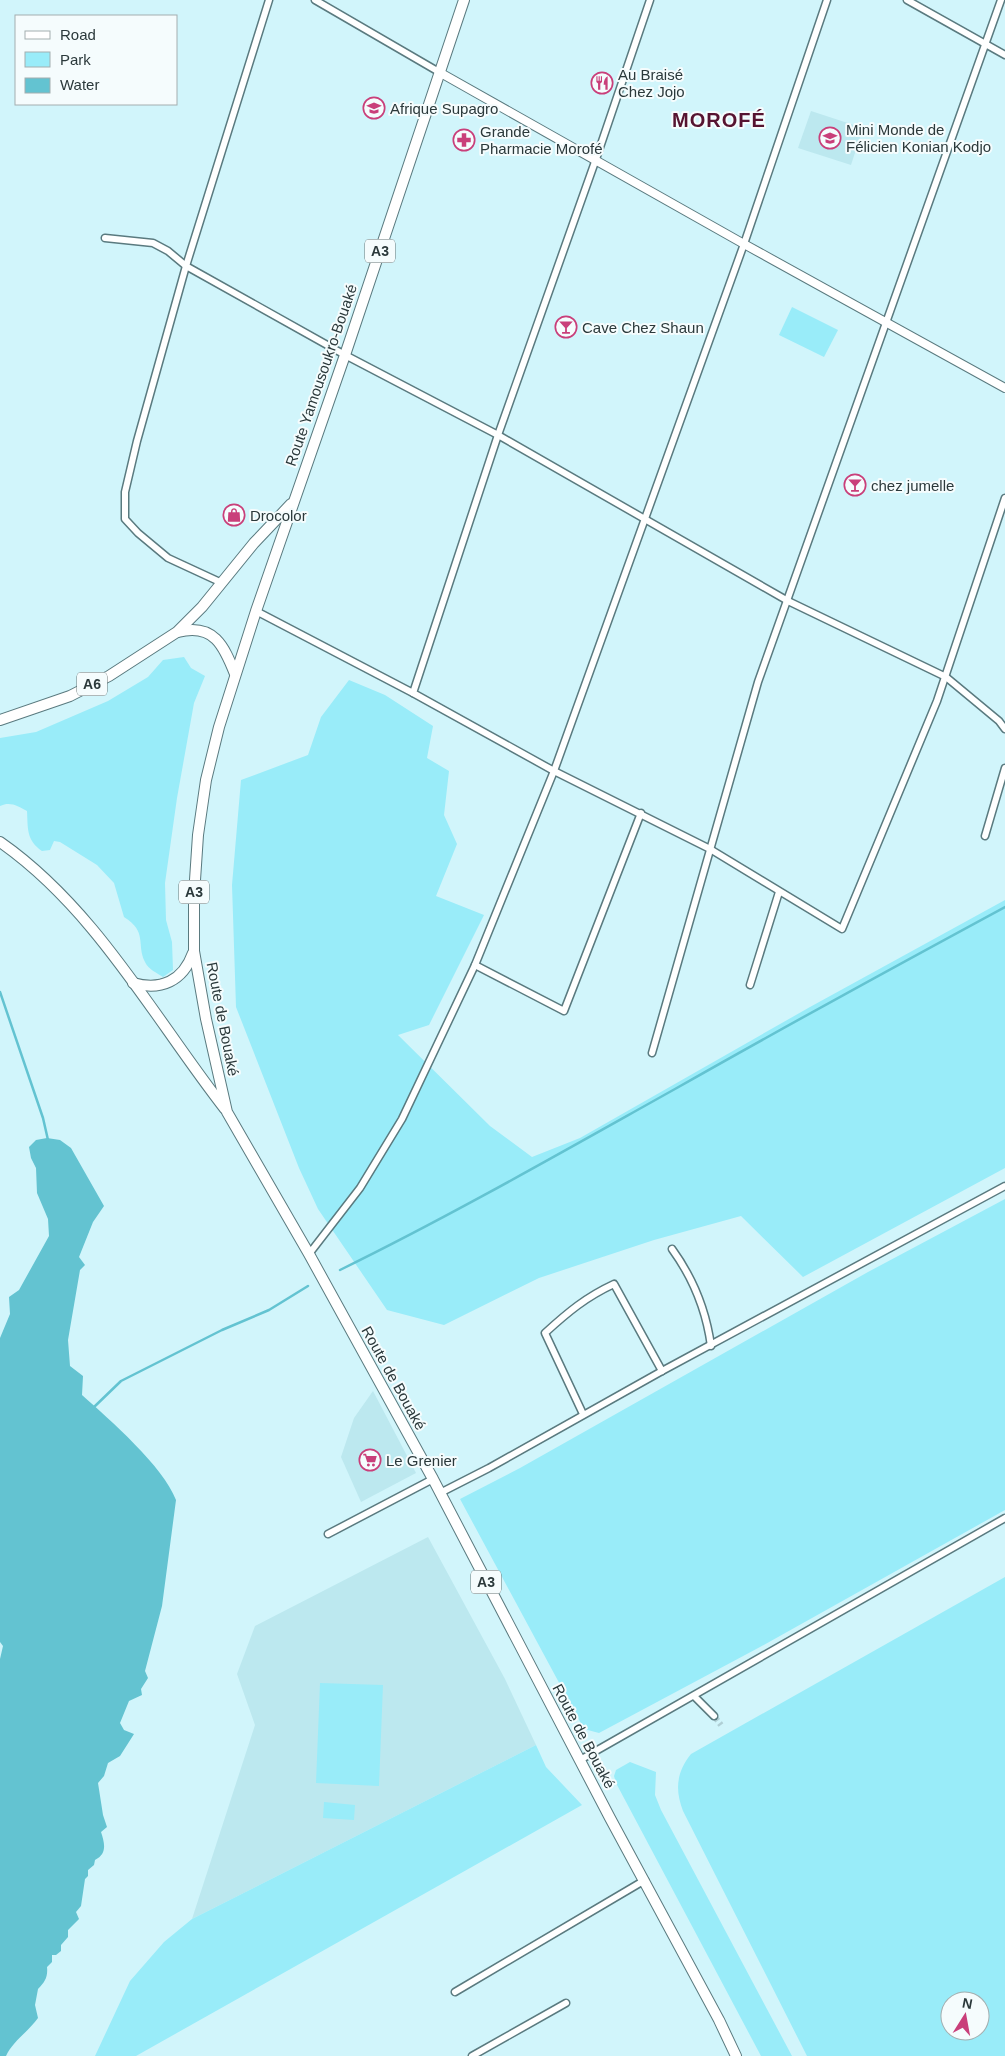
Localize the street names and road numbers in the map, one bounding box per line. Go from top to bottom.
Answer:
road number: A3 [365,240,395,262]
street label: Route Yamousoukro-Bouaké [282,282,360,468]
road number: A6 [77,672,107,696]
road number: A3 [179,880,209,904]
street label: Route de Bouaké [204,960,242,1078]
street label: Route de Bouaké [358,1323,430,1433]
road number: A3 [471,1570,501,1594]
street label: Route de Bouaké [549,1681,619,1791]

